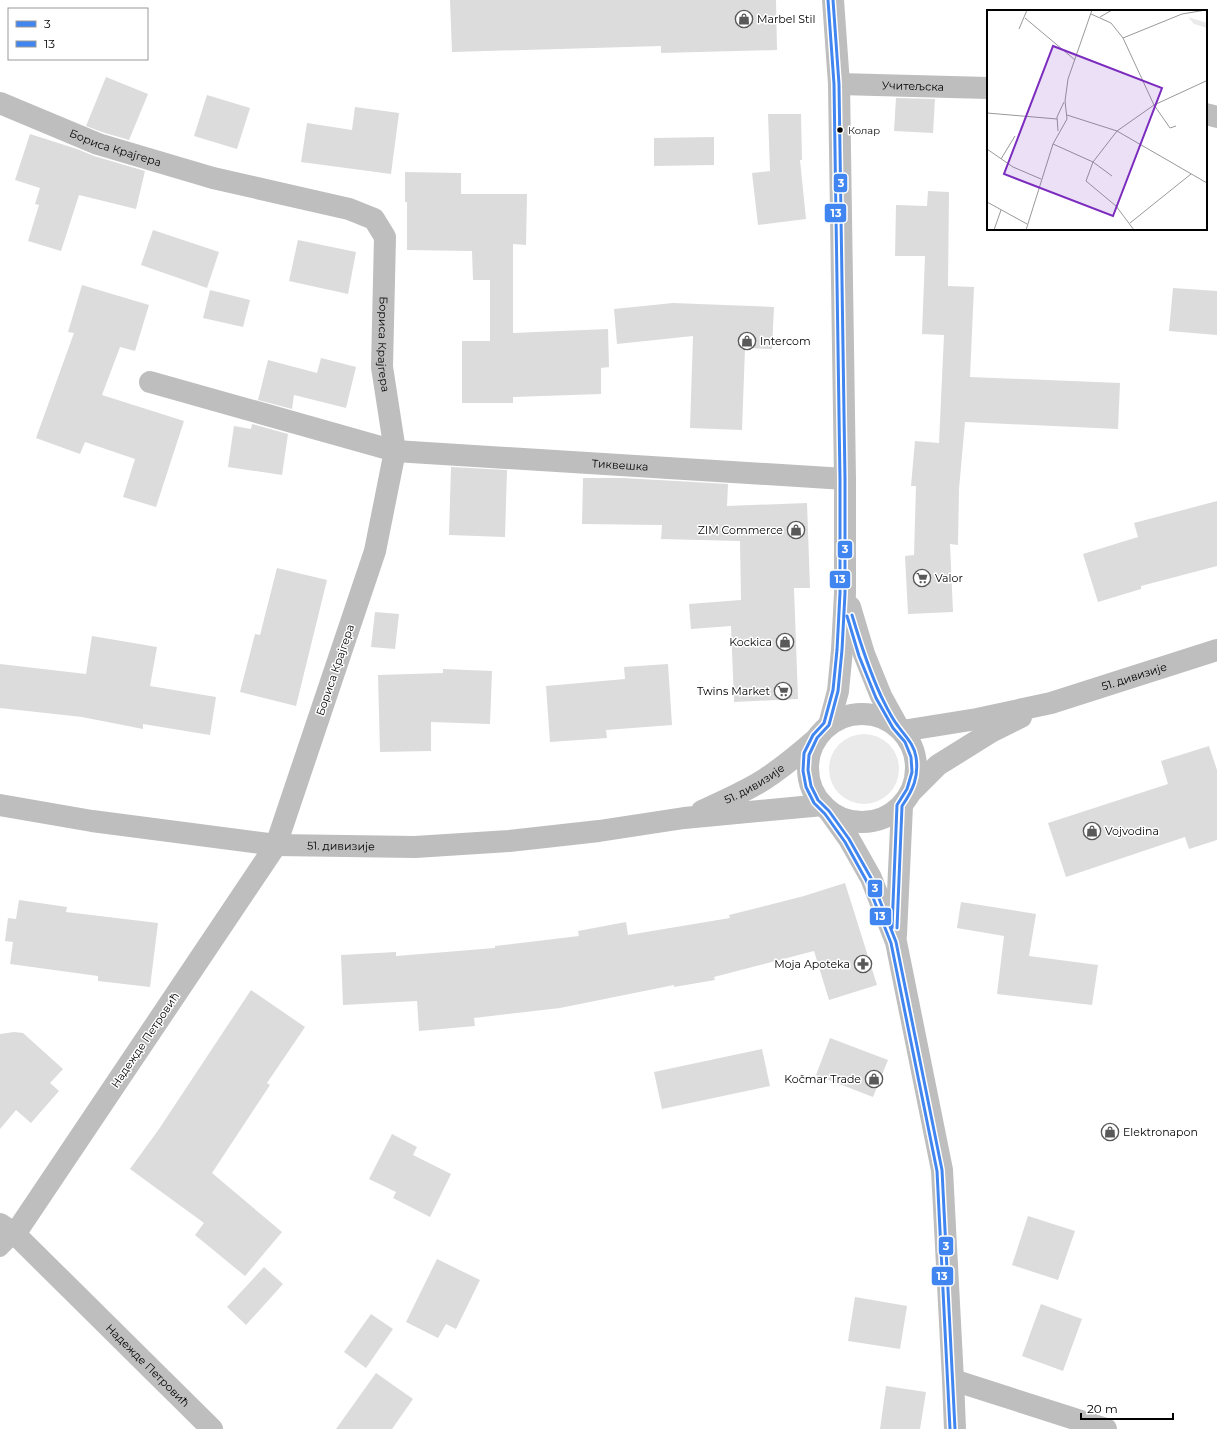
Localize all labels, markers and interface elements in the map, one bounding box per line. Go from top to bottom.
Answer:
legend [8,8,148,60]
shop icon: Marbel Stil [734,9,754,29]
inset map [987,10,1207,230]
place label: Marbel Stil [757,12,815,26]
text: 3 [44,16,51,31]
text: 13 [44,36,55,51]
street label: Учитељска [882,78,944,94]
place label: Колар [848,124,880,137]
marker: Колар [835,125,845,135]
street label: Бориса Крајгера [67,126,163,169]
line badge: 3 [833,173,848,193]
text: 3 [837,176,845,190]
line badge: 13 [824,203,847,223]
text: 13 [831,206,842,220]
street label: Бориса Крајгера [375,296,393,393]
shop icon: Intercom [737,331,757,351]
place label: Intercom [760,334,811,348]
street label: Тиквешка [591,456,649,474]
shop icon: ZIM Commerce [786,520,806,540]
place label: ZIM Commerce [698,523,783,537]
line badge: 3 [837,540,853,559]
text: 3 [841,542,849,556]
supermarket icon: Valor [912,568,932,588]
line badge: 13 [829,570,851,589]
place label: Valor [935,571,963,585]
text: 13 [835,572,846,586]
street label: Бориса Крајгера [313,622,357,718]
shop icon: Kockica [775,632,795,652]
place label: Kockica [729,635,772,649]
street label: 51. дивизије [1100,659,1169,693]
supermarket icon: Twins Market [773,681,793,701]
place label: Twins Market [697,684,771,698]
street label: 51. дивизије [722,760,787,807]
shop icon: Vojvodina [1082,821,1102,841]
place label: Vojvodina [1105,824,1159,838]
street label: 51. дивизије [307,838,375,853]
line badge: 3 [867,879,883,898]
text: 3 [871,881,879,895]
line badge: 13 [869,907,892,926]
text: 13 [875,909,886,923]
pharmacy icon: Moja Apoteka [853,954,873,974]
place label: Moja Apoteka [774,957,850,971]
street label: Надежде Петровић [108,990,182,1090]
shop icon: Kočmar Trade [864,1069,884,1089]
place label: Kočmar Trade [784,1072,861,1086]
shop icon: Elektronapon [1100,1122,1120,1142]
place label: Elektronapon [1123,1125,1198,1139]
line badge: 3 [938,1236,954,1256]
text: 3 [942,1239,950,1253]
line badge: 13 [931,1266,954,1286]
text: 13 [937,1269,948,1283]
street label: Надежде Петровић [103,1321,192,1410]
scale bar [1081,1395,1173,1421]
text: 20 m [1087,1401,1118,1416]

